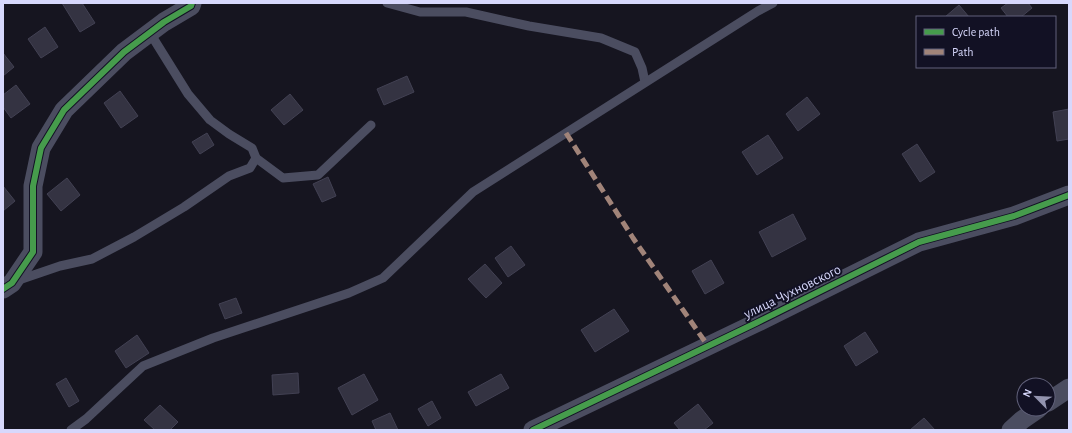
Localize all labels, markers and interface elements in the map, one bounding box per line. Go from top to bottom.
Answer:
legend [916,16,1056,68]
text: Cycle path [952,26,1000,39]
text: Path [952,46,974,58]
street label: улица Чухновского [741,262,843,322]
north arrow [1016,377,1056,417]
text: N [1021,387,1034,399]

